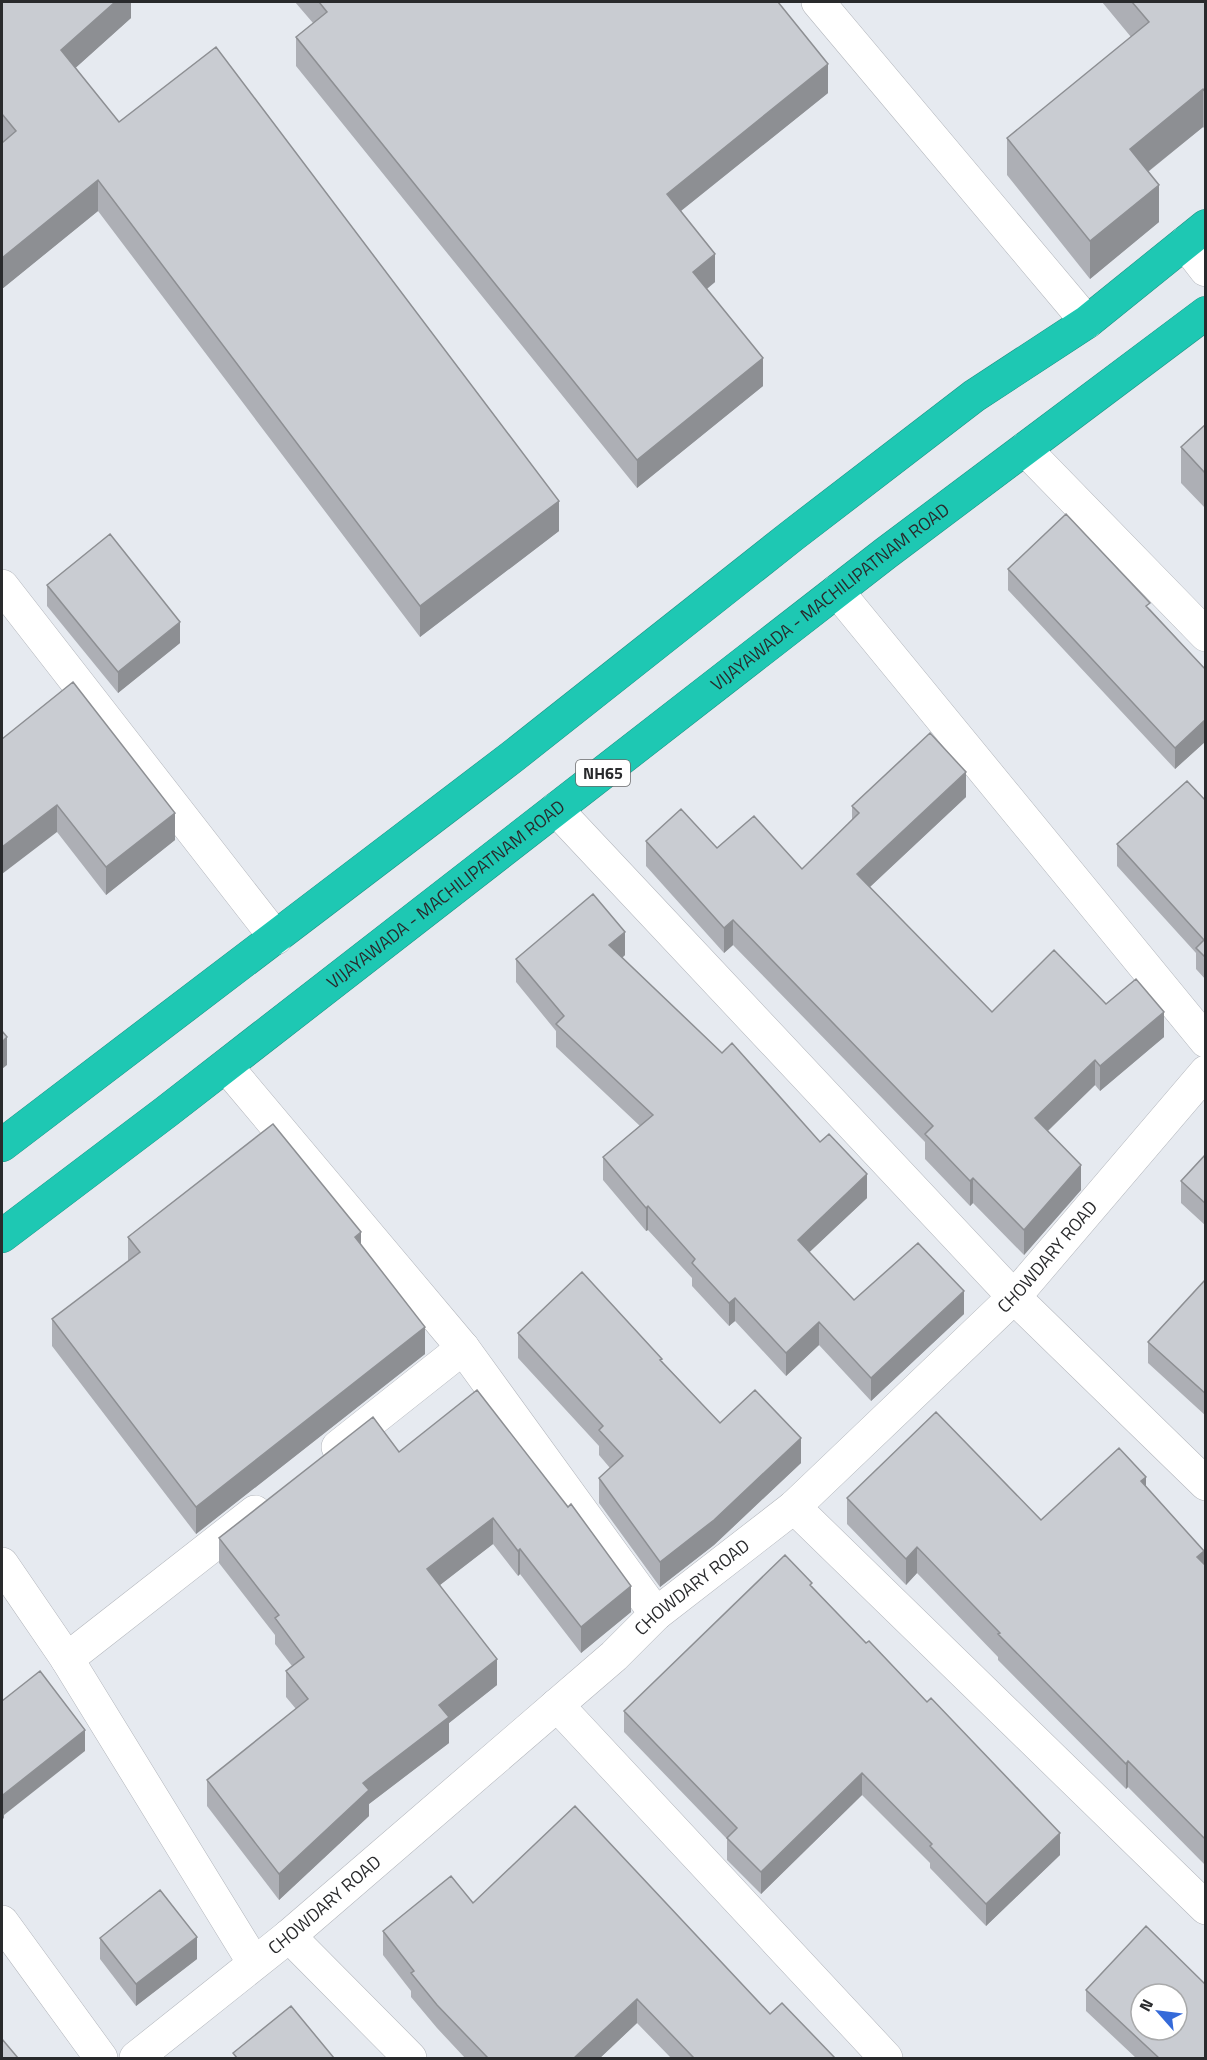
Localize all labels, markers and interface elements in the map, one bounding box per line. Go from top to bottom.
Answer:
street label: VIJAYAWADA - MACHILIPATNAM ROAD [705,496,955,697]
road number: NH65 [576,760,630,786]
street label: VIJAYAWADA - MACHILIPATNAM ROAD [321,793,570,995]
street label: CHOWDARY ROAD [991,1194,1104,1319]
street label: CHOWDARY ROAD [628,1532,755,1641]
street label: CHOWDARY ROAD [262,1848,387,1961]
north arrow [1129,1982,1189,2042]
text: N [1133,1994,1159,2015]

